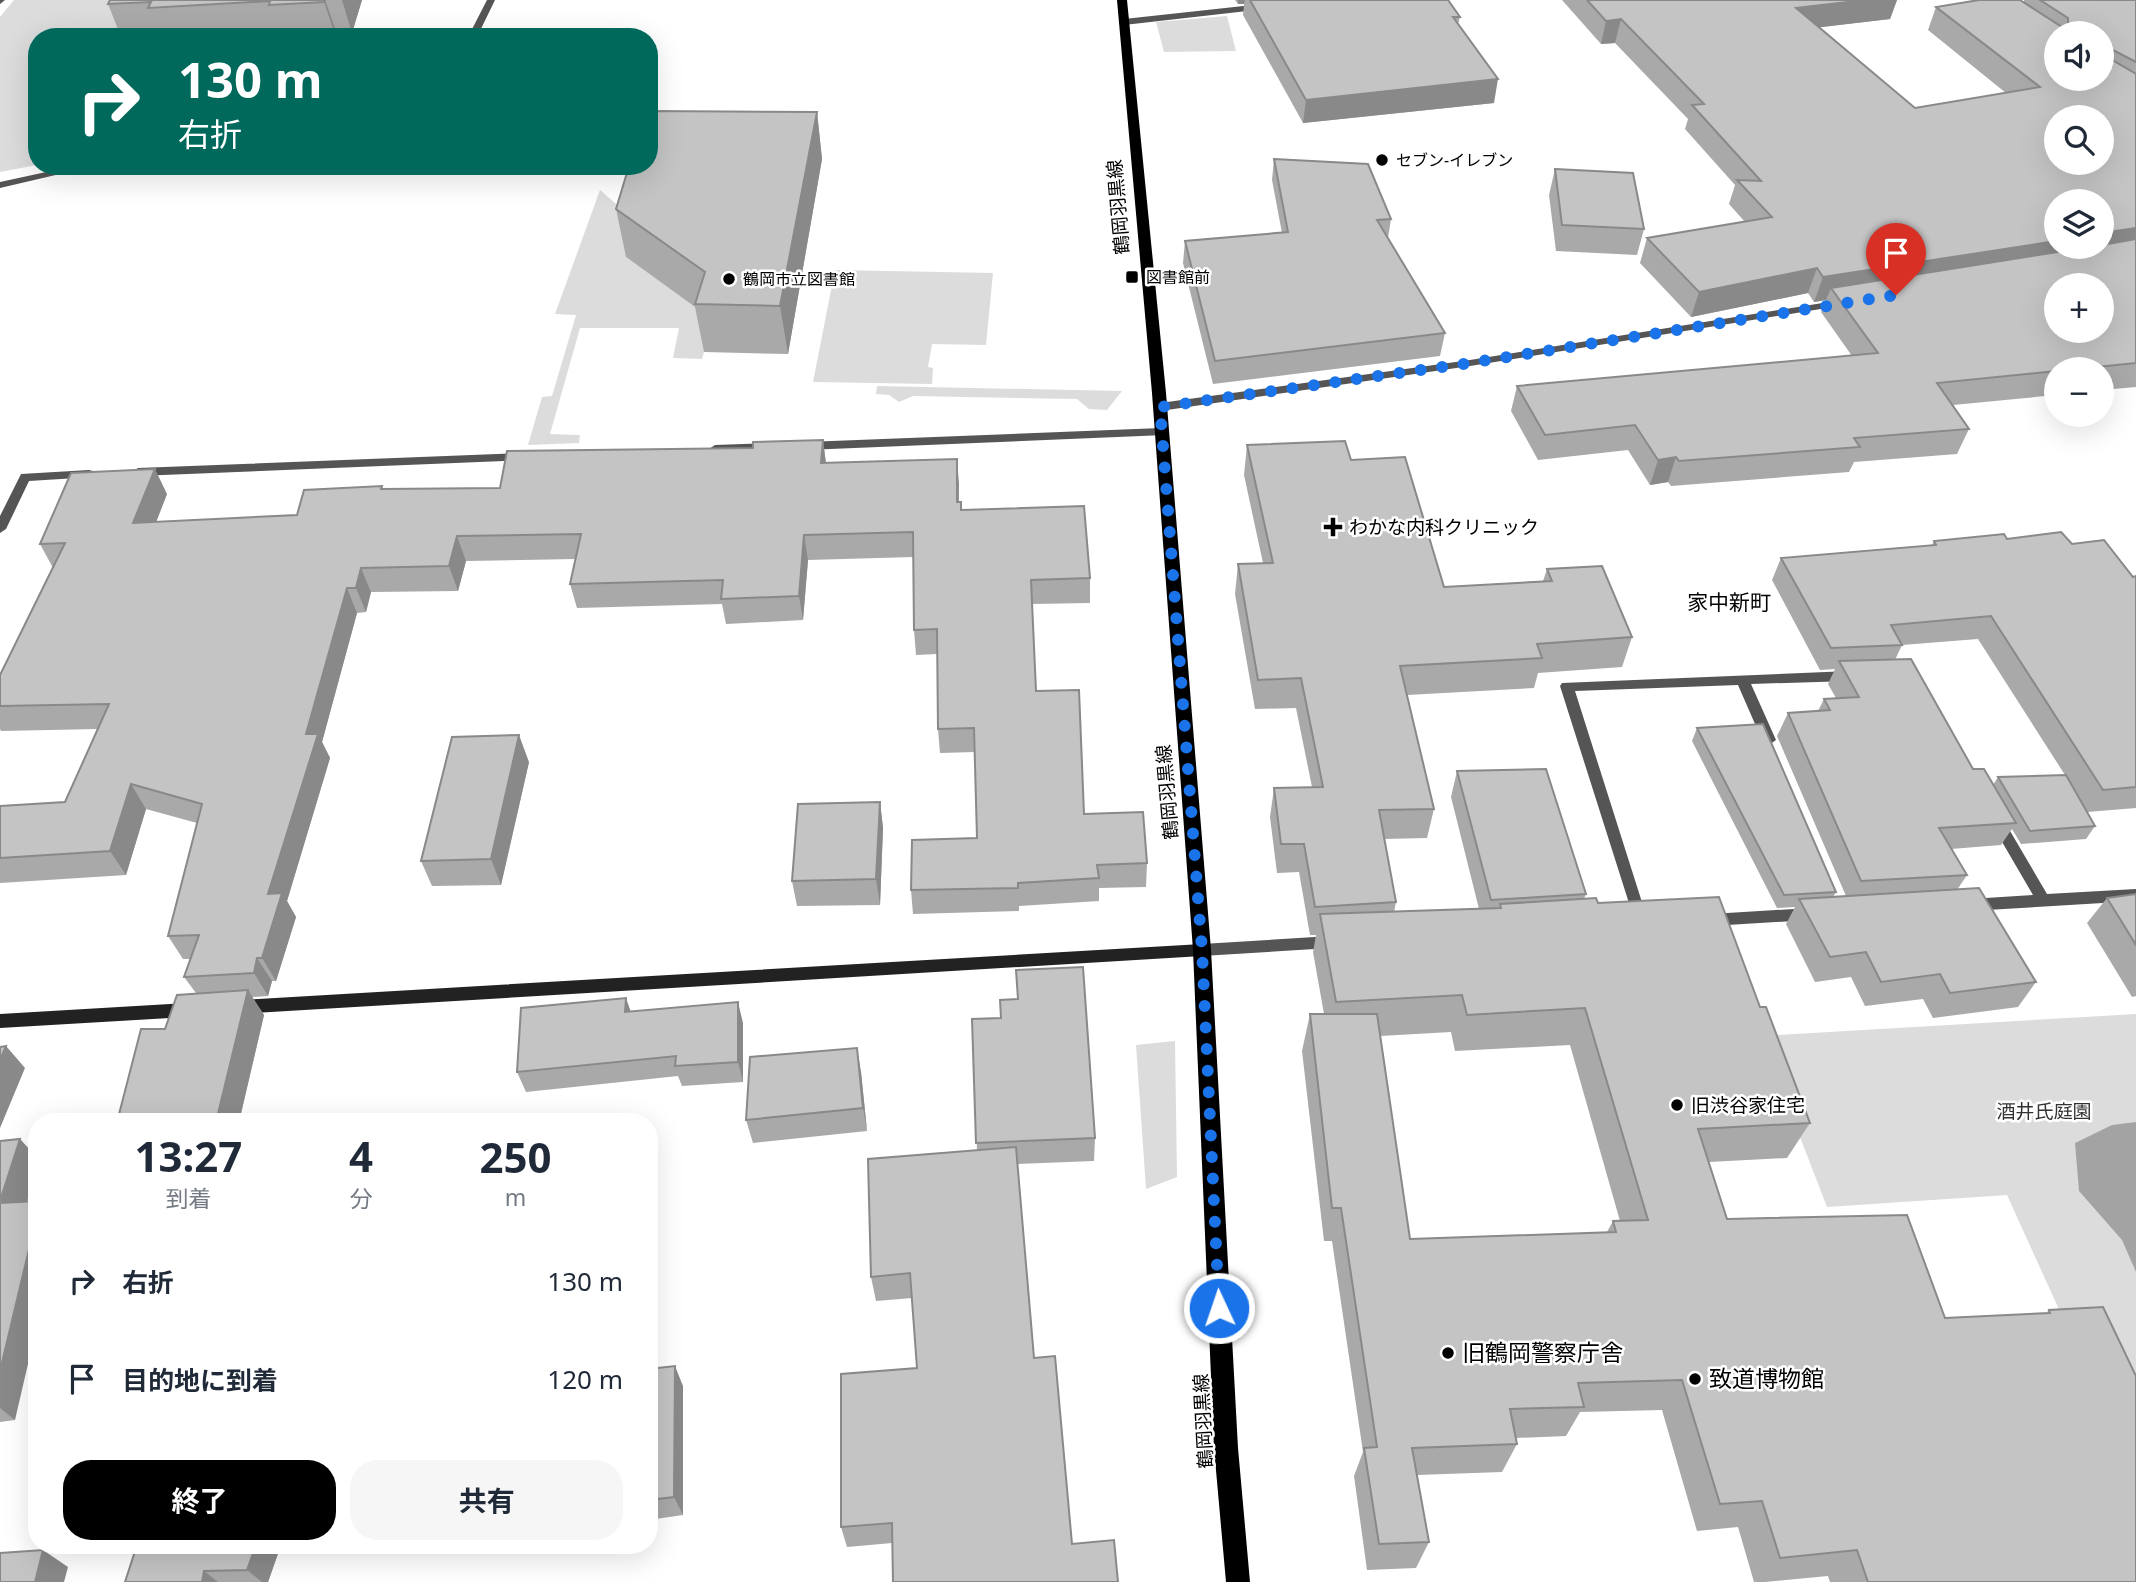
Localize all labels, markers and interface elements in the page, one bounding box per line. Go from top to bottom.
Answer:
map controls [2044,21,2114,427]
button: sound [2044,21,2114,91]
text: 130 m [178,46,323,112]
icon: right [63,56,154,147]
button: search [2044,105,2114,175]
text: 右折 [178,112,242,155]
place label: セブン-イレブン [1396,149,1513,171]
marker: セブン-イレブン [1374,152,1390,168]
street label: 鶴岡羽黒線 [1101,159,1135,255]
button: layers [2044,189,2114,259]
pin [1866,223,1926,295]
icon: arrive [1877,234,1915,272]
place label: 図書館前 [1146,266,1210,288]
place label: 鶴岡市立図書館 [743,268,855,290]
marker: 図書館前 [1124,269,1140,285]
marker: 鶴岡市立図書館 [721,271,737,287]
button: + [2044,273,2114,343]
button: − [2044,357,2114,427]
place label: わかな内科クリニック [1349,514,1539,540]
marker: わかな内科クリニック [1323,517,1343,537]
district label: 家中新町 [1687,588,1771,616]
street label: 鶴岡羽黒線 [1150,744,1184,840]
place label: 旧渋谷家住宅 [1691,1092,1805,1118]
marker: 旧渋谷家住宅 [1669,1097,1685,1113]
park label: 酒井氏庭園 [1996,1098,2092,1124]
text: 13:27 [134,1127,242,1184]
text: 4 [349,1127,373,1184]
text: 250 [479,1128,551,1185]
text: m [505,1181,526,1213]
text: 到着 [165,1182,211,1214]
text: 分 [349,1182,372,1214]
icon: right [63,1262,101,1300]
text: 130 m [547,1263,623,1299]
text: 右折 [122,1264,174,1300]
position arrow [1182,1271,1256,1345]
place label: 旧鶴岡警察庁舎 [1462,1336,1623,1368]
marker: 旧鶴岡警察庁舎 [1440,1345,1456,1361]
icon: arrive [63,1360,101,1398]
text: 120 m [547,1361,623,1397]
text: 目的地に到着 [122,1362,278,1398]
place label: 致道博物館 [1709,1362,1824,1394]
marker: 致道博物館 [1687,1371,1703,1387]
street label: 鶴岡羽黒線 [1188,1373,1218,1469]
button: 終了 [63,1460,336,1540]
button: 共有 [350,1460,623,1540]

